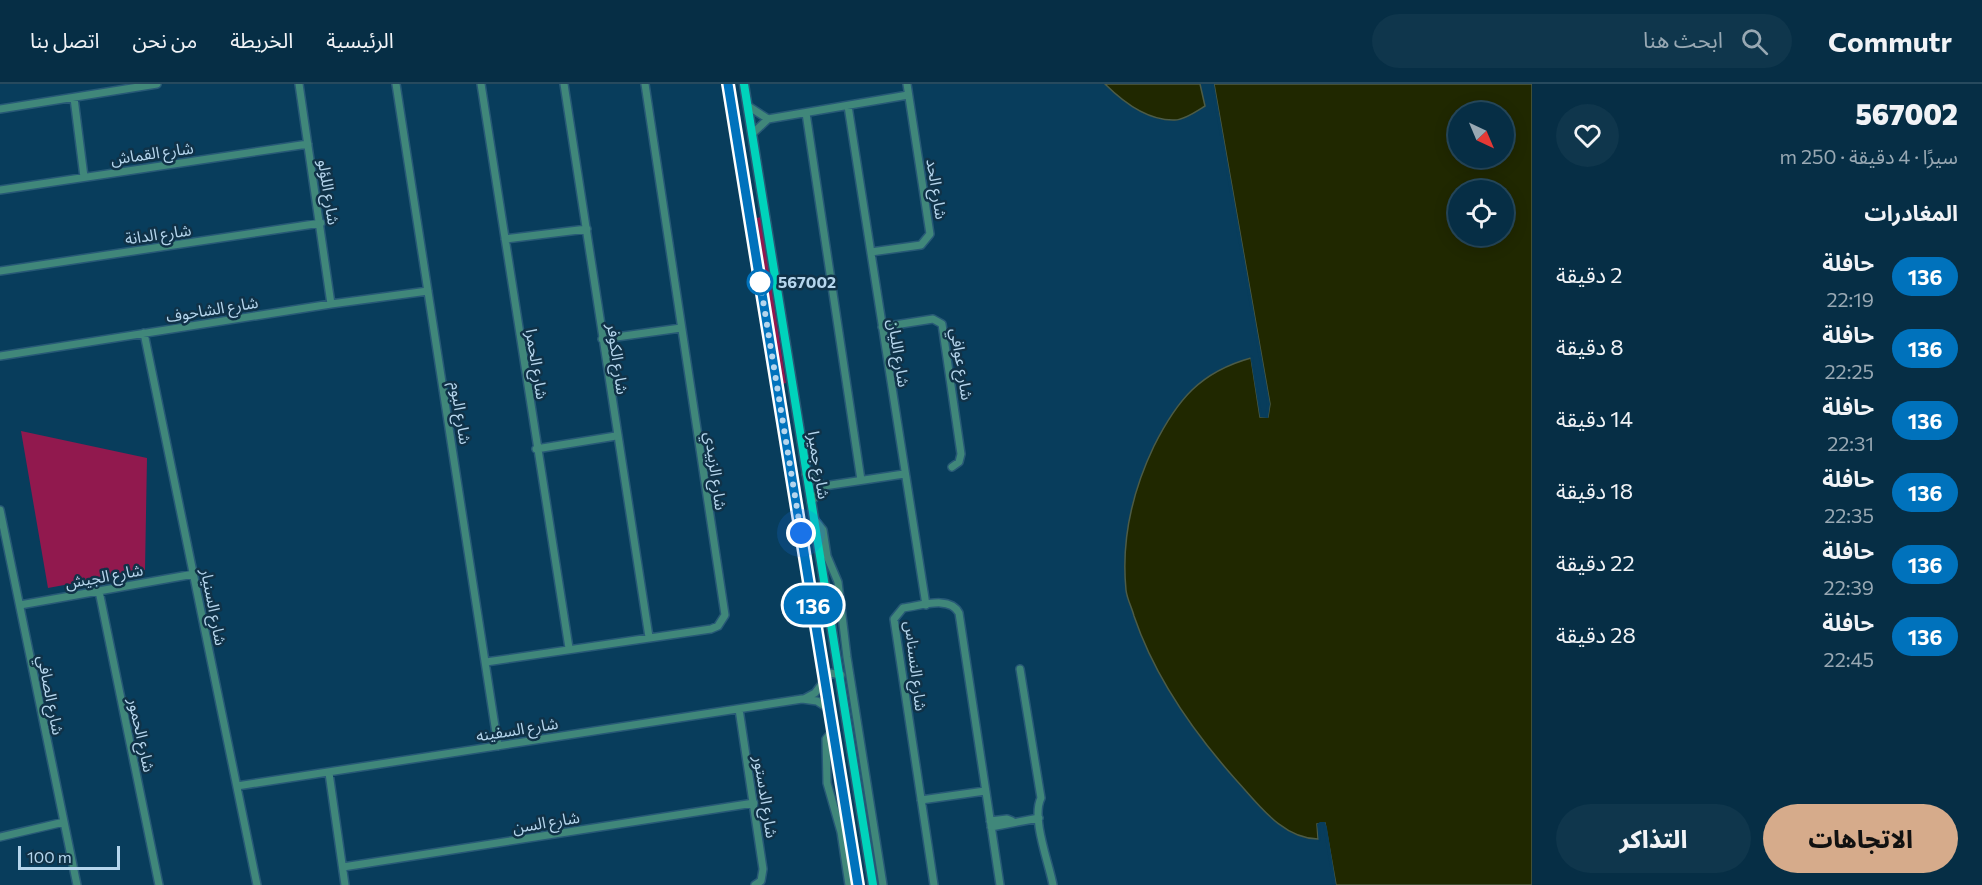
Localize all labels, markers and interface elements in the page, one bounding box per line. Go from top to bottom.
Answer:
search box [1372,14,1792,68]
text: Commutr [1828,24,1952,58]
icon: search [1738,25,1771,58]
text: ابحث هنا [1643,26,1723,53]
text: اتصل بنا [30,27,100,52]
text: من نحن [133,27,197,52]
text: الخريطة [230,27,293,52]
text: الرئيسية [326,27,394,52]
text: 567002 [1855,97,1958,131]
north arrow [1448,102,1514,168]
map controls [1448,102,1514,246]
button: heart [1556,104,1619,167]
street label: شارع القماش [109,137,195,172]
text: سيرًا · 4 دقيقة · 250 m [1780,144,1958,168]
street label: شارع الحد [919,157,952,221]
street label: شارع اللؤلو [311,158,344,227]
button: locate [1448,180,1514,246]
text: المغادرات [1864,199,1958,226]
street label: شارع الدانة [124,219,193,252]
text: حافلة [1822,249,1874,276]
text: 2 دقيقة [1556,261,1623,288]
text: 136 [1908,264,1942,289]
marker: 567002 [747,269,773,295]
place label: 567002 [778,272,836,291]
text: 22:19 [1826,287,1874,311]
street label: شارع الشاحوف [164,292,260,329]
street label: شارع الليان [881,318,914,389]
street label: شارع الكوفر [600,321,633,396]
text: حافلة [1822,321,1874,348]
street label: شارع الحمرا [519,327,552,401]
street label: شارع عوافي [943,327,978,402]
text: 8 دقيقة [1556,333,1624,360]
text: 136 [1908,336,1942,361]
text: 22:25 [1825,359,1874,383]
street label: شارع البوم [443,380,476,446]
text: حافلة [1822,393,1874,420]
text: 14 دقيقة [1556,405,1633,432]
text: 136 [1908,408,1942,433]
street label: شارع الزبيدي [698,430,731,512]
street label: شارع جميرا [801,430,834,501]
text: 22:31 [1827,431,1874,455]
text: حافلة [1822,465,1874,492]
text: 18 دقيقة [1556,477,1633,504]
text: 136 [1908,480,1942,505]
text: 22:35 [1824,503,1874,527]
your location [786,518,816,548]
text: حافلة [1822,537,1874,564]
text: 22 دقيقة [1556,549,1635,576]
text: 136 [1908,552,1942,577]
street label: شارع الجيش [64,559,145,596]
street label: شارع السنيار [194,566,231,648]
text: 22:39 [1824,575,1874,599]
line badge: 136 [778,586,848,624]
text: 136 [796,593,830,618]
text: حافلة [1822,609,1874,636]
street label: شارع النسناس [898,620,931,713]
text: 28 دقيقة [1556,621,1636,648]
text: 136 [1908,624,1942,649]
text: 22:45 [1824,647,1874,671]
street label: شارع الصافي [31,653,69,737]
street label: شارع الحمور [121,695,160,774]
street label: شارع السفينه [474,713,560,748]
street label: شارع الدستور [747,754,782,840]
button: التذاكر [1556,804,1751,873]
button: الاتجاهات [1763,804,1958,873]
street label: شارع السن [511,807,581,840]
scale bar [18,843,120,870]
text: 100 m [27,847,72,866]

